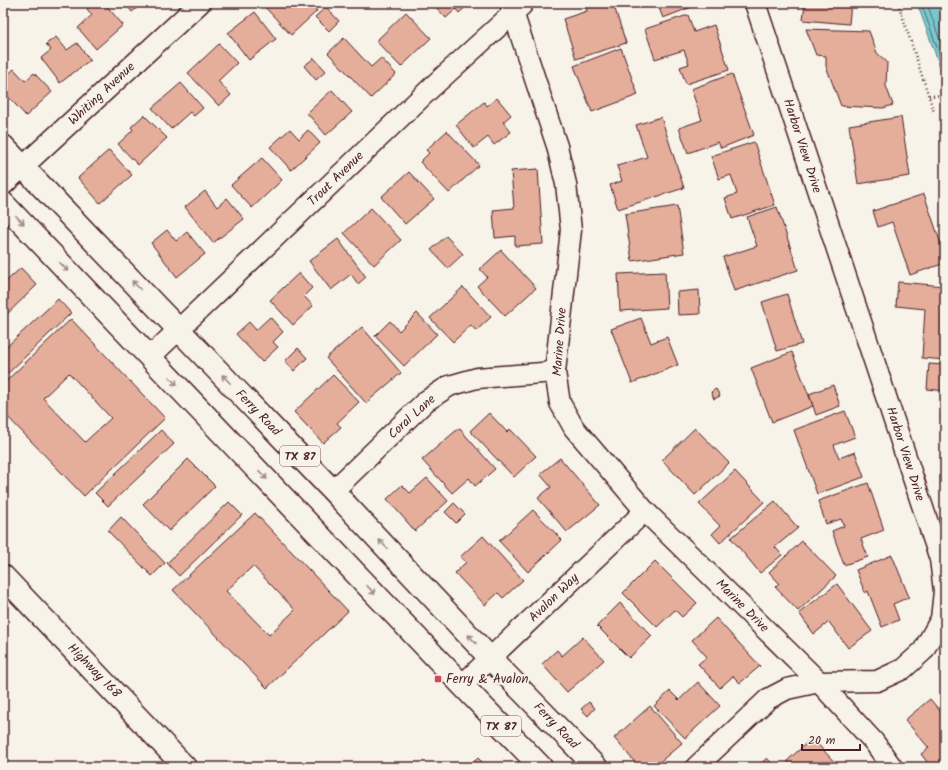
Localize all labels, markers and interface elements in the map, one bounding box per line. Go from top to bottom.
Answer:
street label: Whiting Avenue [64,57,140,131]
street label: Harbor View Drive [777,96,827,196]
street label: Trout Avenue [303,146,369,212]
one-way arrow [15,215,24,225]
one-way arrow [59,262,69,272]
one-way arrow [131,280,141,290]
street label: Marine Drive [547,307,573,377]
one-way arrow [221,374,230,384]
one-way arrow [168,376,178,386]
street label: Ferry Road [230,385,286,442]
street label: Coral Lane [383,390,441,444]
street label: Harbor View Drive [880,404,930,504]
road number: TX 87 [280,446,320,466]
one-way arrow [258,470,267,480]
one-way arrow [378,539,388,549]
street label: Avalon Way [524,568,585,627]
street label: Marine Drive [710,574,774,638]
one-way arrow [366,585,376,595]
one-way arrow [468,634,477,644]
street label: Highway 168 [62,638,126,704]
place label: Ferry & Avalon [446,669,528,690]
marker: Ferry & Avalon [433,674,443,684]
street label: Ferry Road [528,698,584,755]
road number: TX 87 [481,716,521,736]
scale bar [802,726,860,752]
text: 20 m [808,731,836,750]

